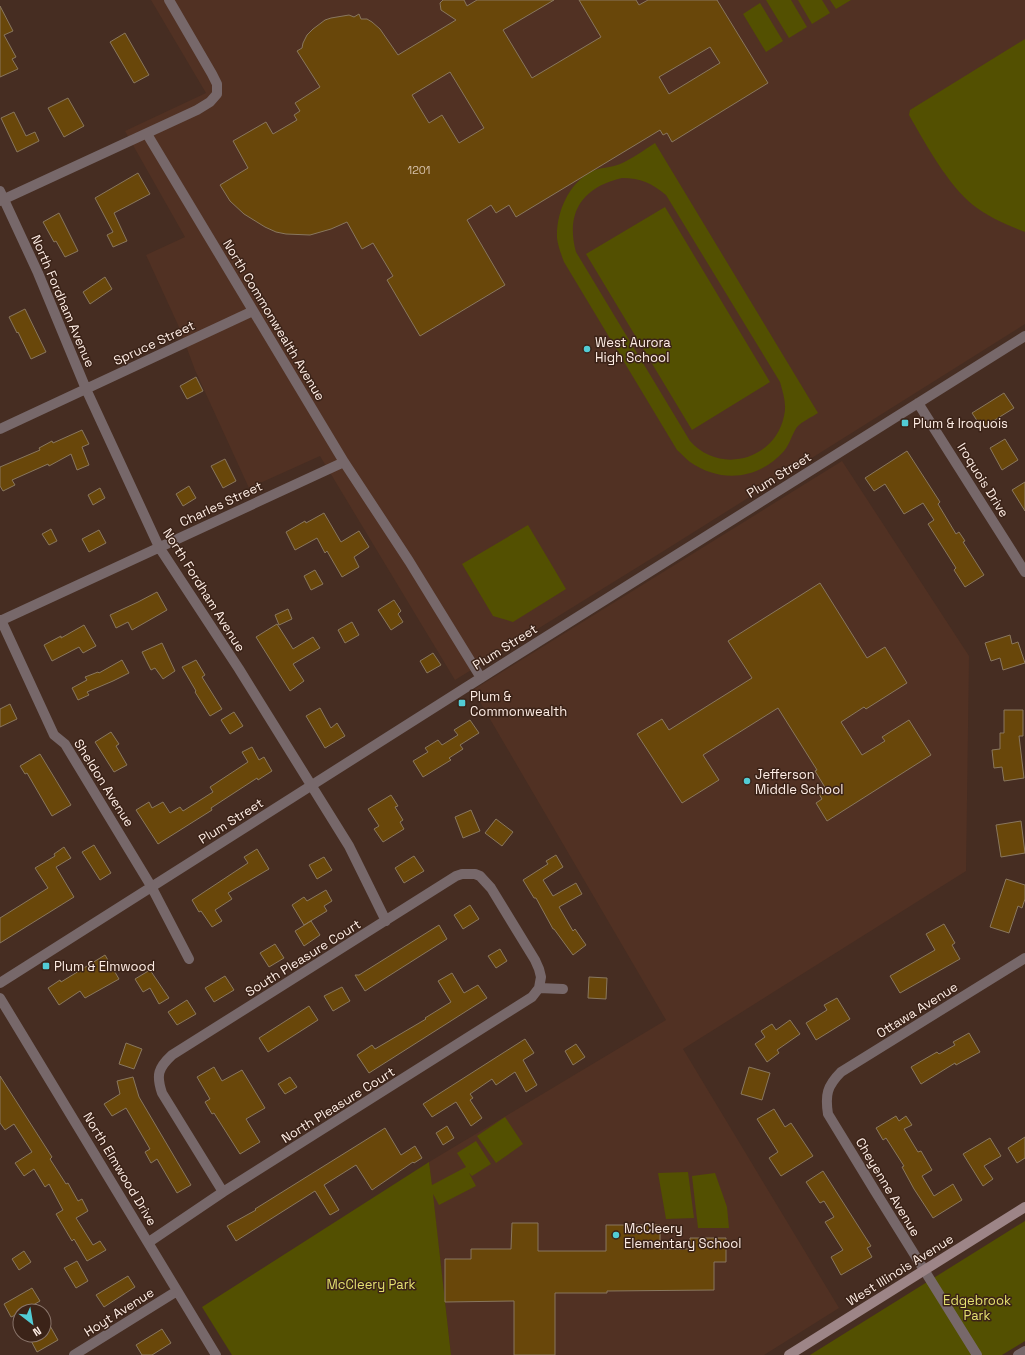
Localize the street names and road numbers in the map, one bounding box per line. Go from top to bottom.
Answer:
street label: North Fordham Avenue [27,232,99,370]
street label: North Commonwealth Avenue [219,236,329,404]
street label: Spruce Street [111,317,197,369]
street label: Iroquois Drive [953,440,1013,520]
street label: Plum Street [743,448,815,502]
street label: Charles Street [177,477,265,531]
street label: North Fordham Avenue [159,525,249,655]
street label: Plum Street [469,620,541,674]
street label: Sheldon Avenue [70,736,138,830]
street label: Plum Street [195,794,267,848]
street label: South Pleasure Court [242,916,364,1000]
street label: Ottawa Avenue [873,978,961,1042]
street label: North Pleasure Court [278,1063,398,1147]
street label: North Elmwood Drive [79,1109,161,1229]
street label: Cheyenne Avenue [852,1134,924,1240]
street label: West Illinois Avenue [843,1230,957,1310]
street label: Hoyt Avenue [81,1284,157,1340]

